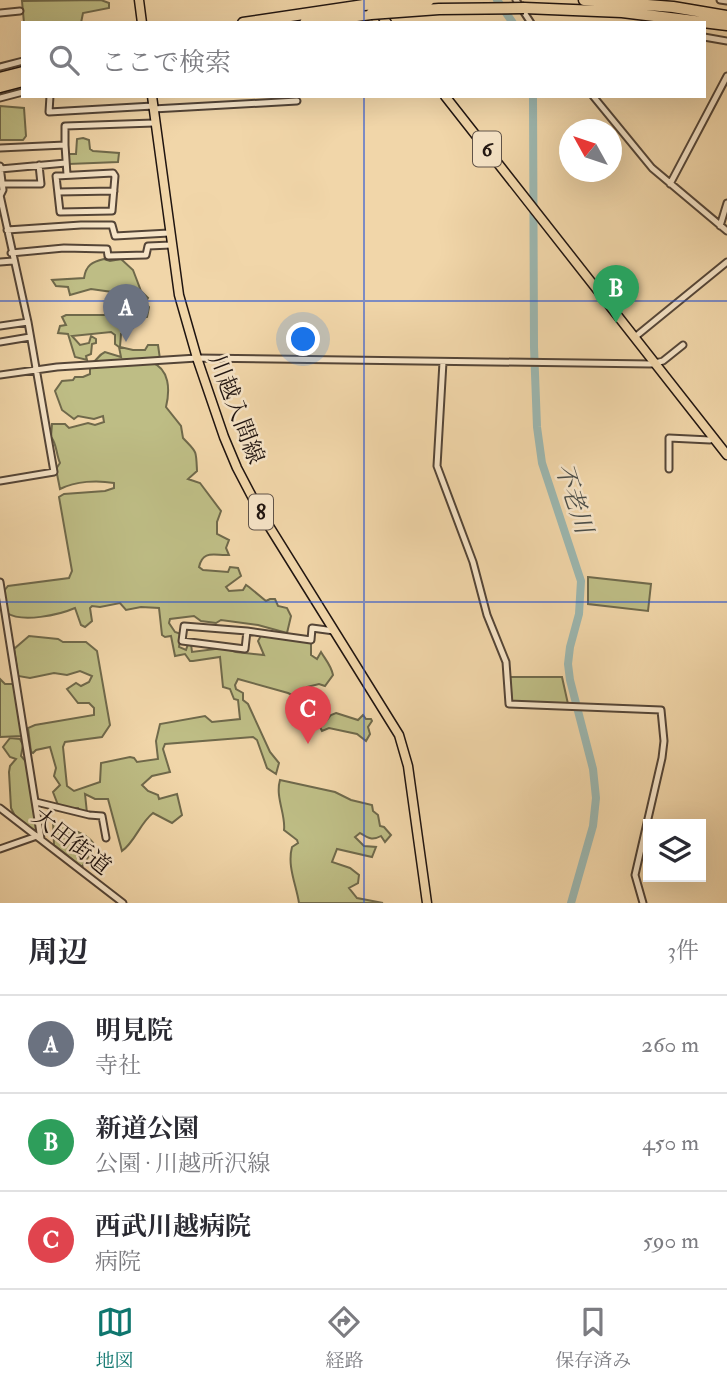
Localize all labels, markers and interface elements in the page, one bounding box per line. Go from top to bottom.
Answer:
search box [21,21,706,98]
icon: search [45,41,83,79]
text: ここで検索 [101,47,231,79]
north arrow [559,119,622,182]
road number: 6 [473,132,501,166]
pin: B [593,265,639,323]
pin: A [103,284,149,342]
your location [286,322,320,356]
street label: 川越入間線 [202,350,271,468]
water label: 不老川 [548,459,600,540]
road number: 8 [249,494,273,530]
pin: C [285,686,331,744]
street label: 大田街道 [27,802,117,881]
map controls [643,819,706,882]
button: layers [643,819,706,882]
text: 周辺 [28,934,88,971]
text: 3件 [667,936,699,965]
text: 明見院 [95,1015,173,1047]
text: A [44,1030,58,1059]
text: 260 m [641,1030,699,1059]
text: 寺社 [95,1051,141,1080]
text: 新道公園 [95,1113,199,1145]
text: B [43,1128,59,1157]
text: 450 m [642,1128,699,1157]
text: 公園 · 川越所沢線 [95,1149,270,1178]
text: 西武川越病院 [95,1211,251,1243]
text: C [43,1226,59,1255]
text: 590 m [643,1226,699,1255]
text: 病院 [95,1247,141,1276]
tab: 地図 [96,1303,134,1373]
tab: 経路 [325,1303,363,1373]
tab: 保存済み [555,1303,631,1373]

